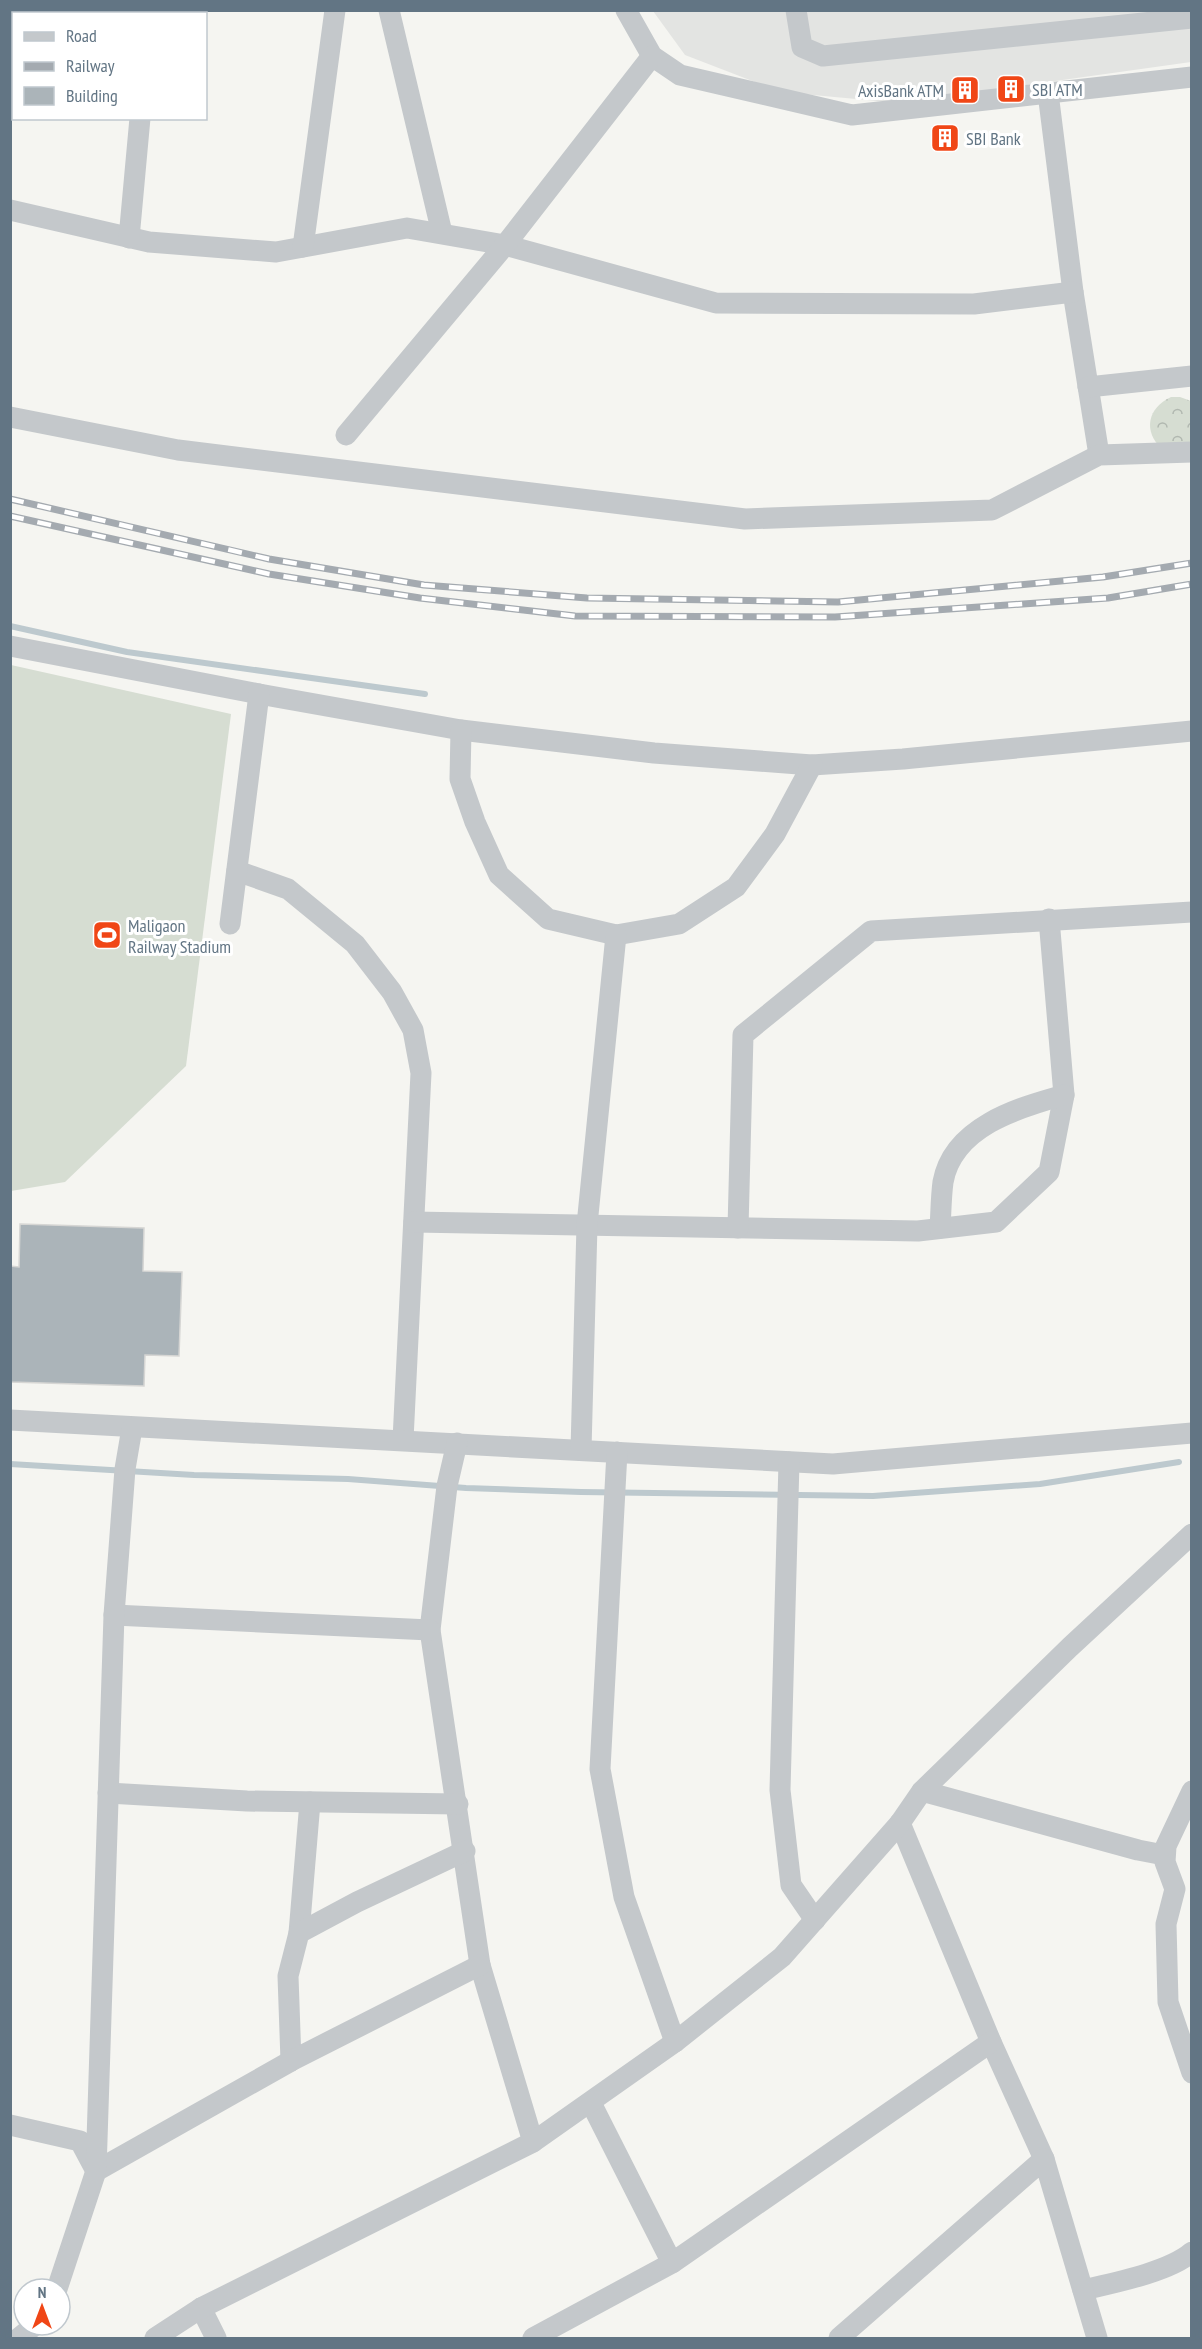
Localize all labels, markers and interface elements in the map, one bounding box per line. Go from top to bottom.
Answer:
legend [12,12,207,120]
text: Road [66,24,97,47]
text: Railway [66,54,115,77]
building icon: SBI ATM [995,73,1027,105]
building icon: AxisBank ATM [949,74,981,106]
place label: SBI ATM [1032,78,1083,101]
place label: AxisBank ATM [858,79,944,102]
text: Building [66,84,118,107]
building icon: SBI Bank [929,122,961,154]
place label: SBI Bank [966,127,1021,150]
place label: Maligaon Railway Stadium [128,914,231,958]
sports icon: Maligaon Railway Stadium [91,919,123,951]
north arrow [12,2277,72,2337]
text: N [38,2282,46,2302]

